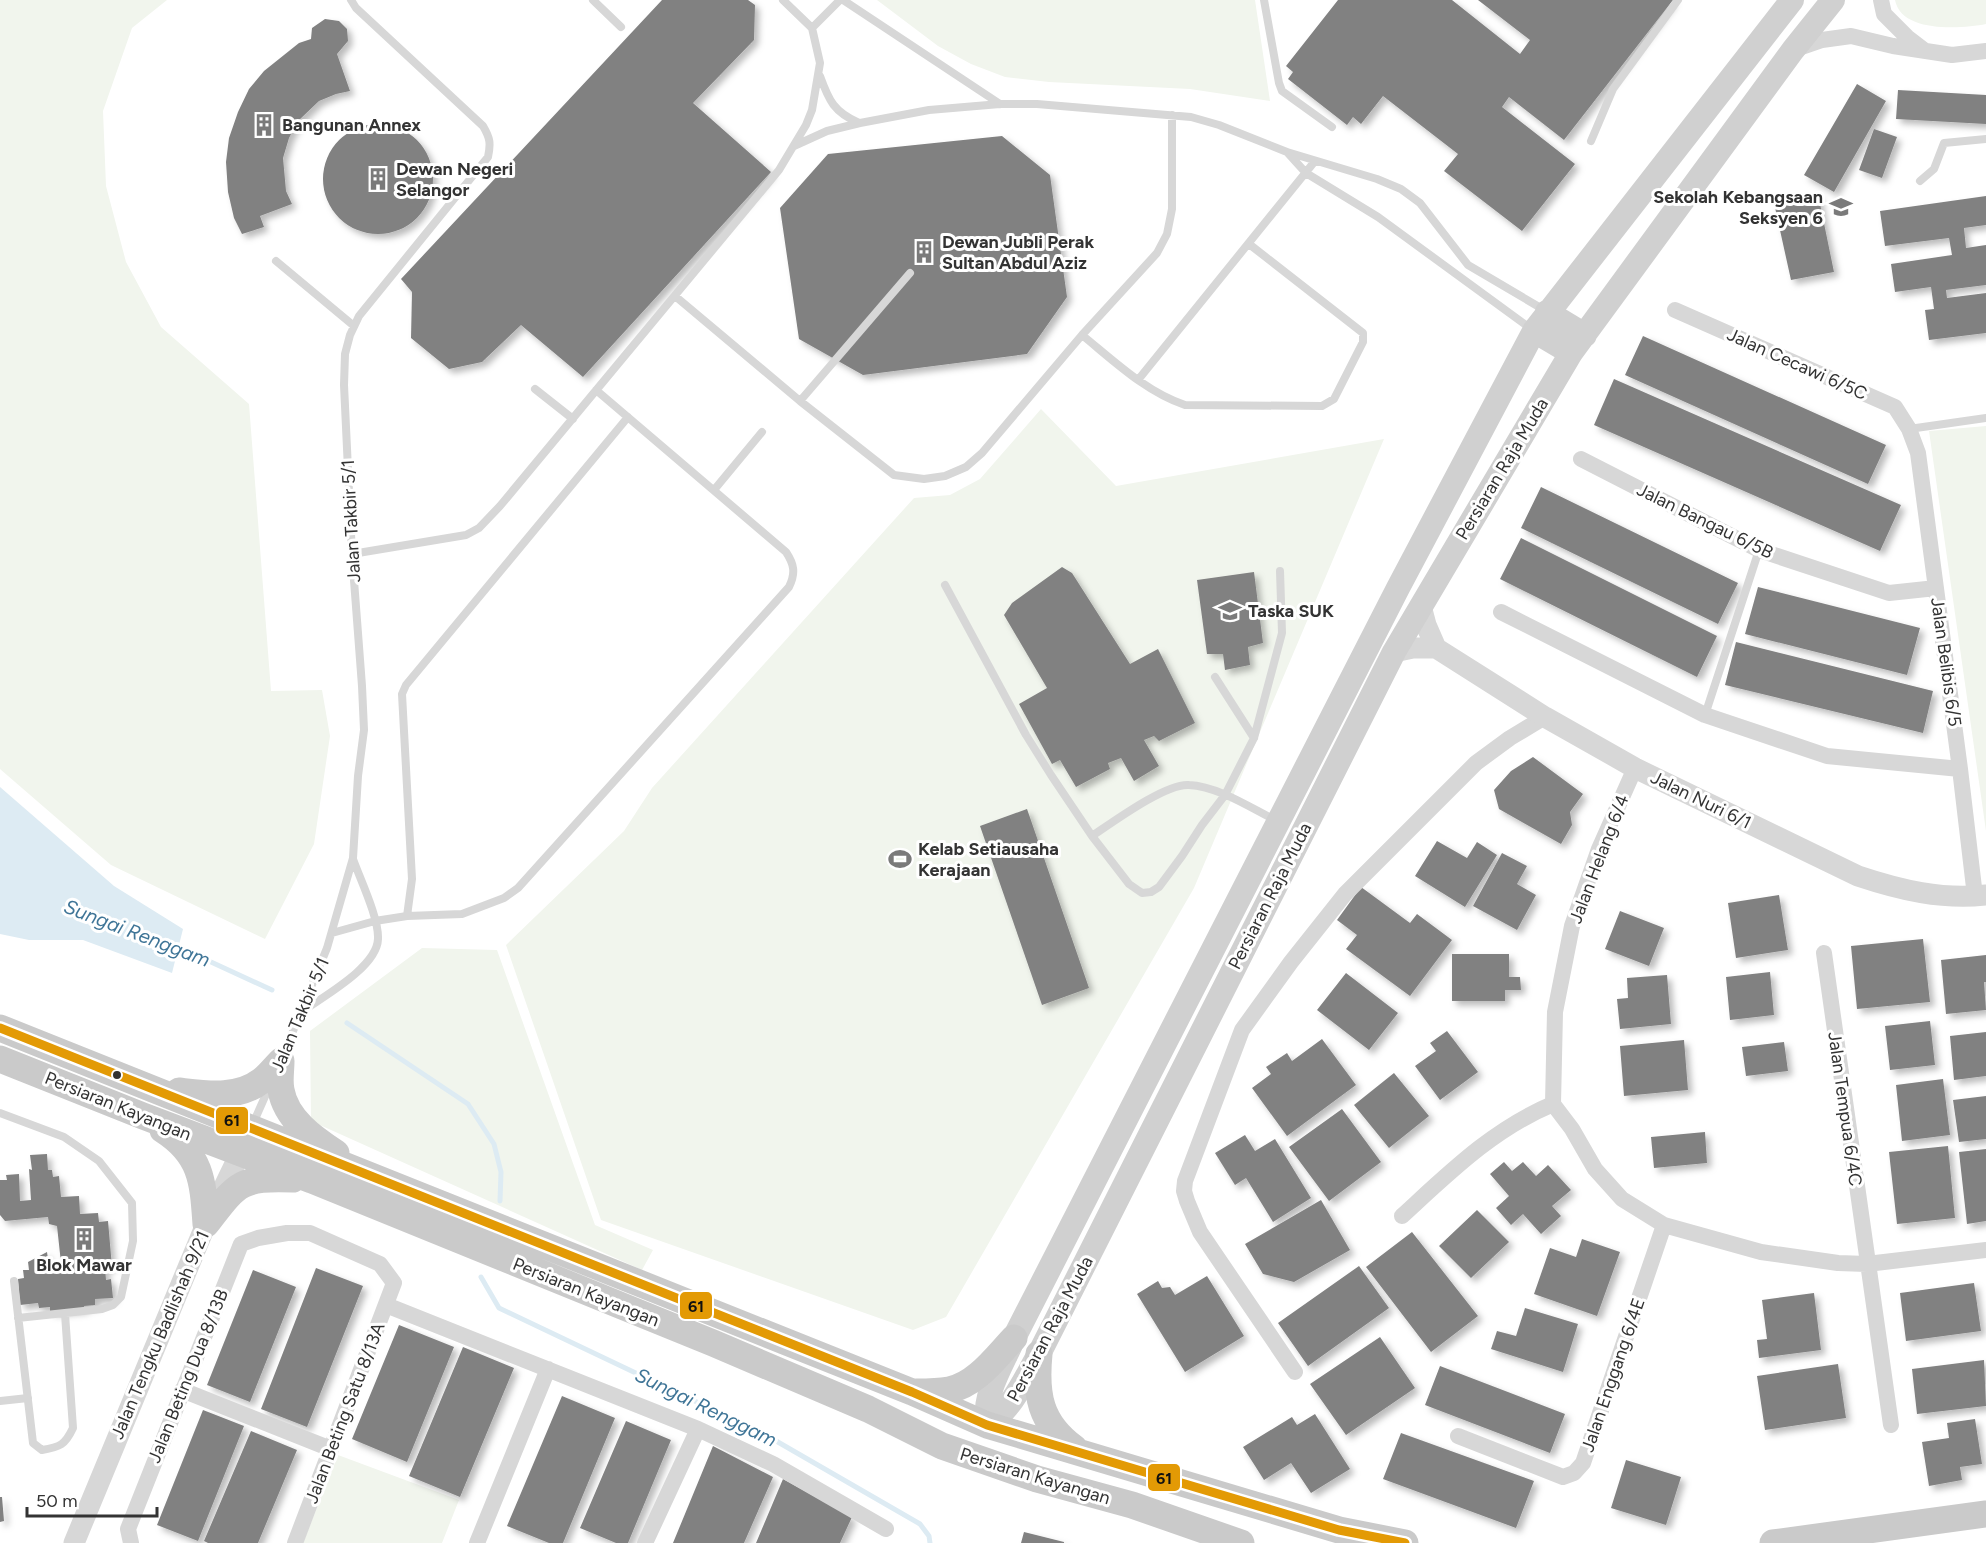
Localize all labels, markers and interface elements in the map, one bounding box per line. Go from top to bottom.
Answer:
building icon: Bangunan Annex [251,112,277,138]
place label: Bangunan Annex [282,114,421,136]
place label: Dewan Negeri Selangor [396,158,513,201]
building icon: Dewan Negeri Selangor [365,166,391,192]
place label: Sekolah Kebangsaan Seksyen 6 [1653,186,1823,229]
school or university icon: Sekolah Kebangsaan Seksyen 6 [1828,194,1854,220]
place label: Dewan Jubli Perak Sultan Abdul Aziz [942,231,1094,274]
building icon: Dewan Jubli Perak Sultan Abdul Aziz [911,239,937,265]
street label: Jalan Cecawi 6/5C [1724,323,1870,405]
street label: Persiaran Raja Muda [1451,394,1553,544]
street label: Jalan Takbir 5/1 [337,459,365,583]
street label: Jalan Bangau 6/5B [1633,478,1777,564]
street label: Jalan Belibis 6/5 [1926,596,1966,728]
school or university icon: Taska SUK [1217,598,1243,624]
place label: Taska SUK [1248,600,1334,622]
street label: Jalan Nuri 6/1 [1647,766,1755,834]
street label: Jalan Helang 6/4 [1564,792,1634,926]
street label: Persiaran Raja Muda [1224,819,1316,973]
place label: Kelab Setiausaha Kerajaan [918,838,1059,881]
sports icon: Kelab Setiausaha Kerajaan [887,846,913,872]
water label: Sungai Renggam [61,894,213,972]
street label: Jalan Takbir 5/1 [266,954,334,1076]
street label: Jalan Tempua 6/4C [1823,1030,1867,1188]
street label: Persiaran Kayangan [42,1067,194,1145]
unlabelled marker [111,1069,123,1081]
line badge: 61 [215,1106,249,1135]
text: 61 [224,1111,240,1130]
building icon: Blok Mawar [71,1226,97,1252]
street label: Jalan Tengku Badlishah 9/21 [106,1228,214,1442]
street label: Persiaran Kayangan [510,1253,662,1331]
street label: Persiaran Raja Muda [1002,1253,1098,1405]
place label: Blok Mawar [36,1254,132,1276]
street label: Jalan Beting Dua 8/13B [143,1286,233,1466]
line badge: 61 [679,1291,713,1320]
street label: Jalan Enggang 6/4E [1576,1295,1650,1455]
text: 61 [688,1297,704,1316]
street label: Jalan Beting Satu 8/13A [300,1319,390,1507]
water label: Sungai Renggam [631,1362,781,1452]
street label: Persiaran Kayangan [957,1443,1113,1509]
line badge: 61 [1147,1463,1181,1492]
text: 61 [1156,1469,1172,1488]
scale bar [27,1480,158,1518]
text: 50 m [36,1490,78,1512]

